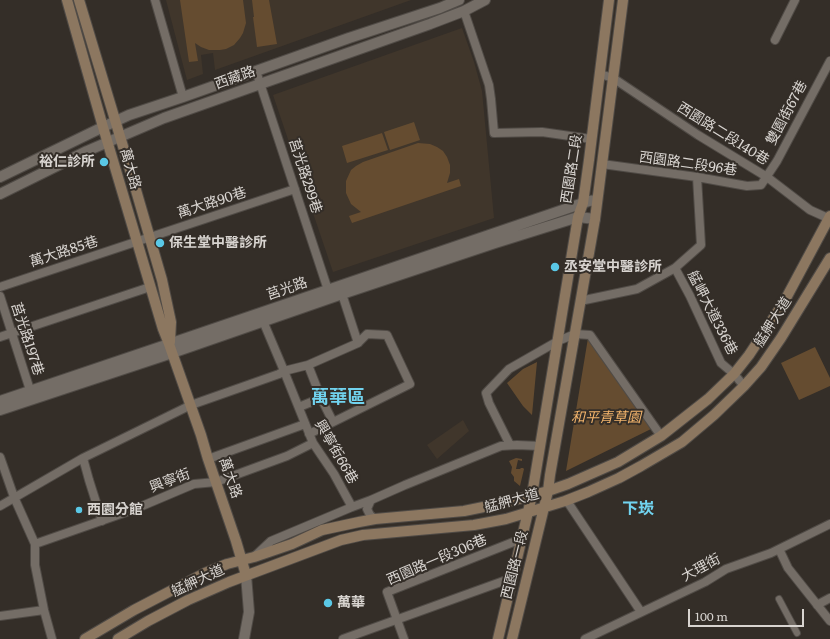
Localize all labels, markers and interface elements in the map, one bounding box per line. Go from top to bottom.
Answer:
street label: 西藏路 [212,63,258,93]
street label: 雙園街67巷 [763,78,811,148]
street label: 西園路二段140巷 [674,99,772,169]
street label: 西園路二段 [558,133,586,205]
street label: 莒光路299巷 [285,136,325,216]
street label: 萬大路 [116,146,144,192]
street label: 西園路二段96巷 [638,149,738,179]
place label: 裕仁診所 [39,154,95,170]
marker: 裕仁診所 [98,156,110,168]
street label: 萬大路90巷 [175,184,249,222]
street label: 萬大路85巷 [28,233,100,271]
place label: 保生堂中醫診所 [169,235,267,251]
marker: 保生堂中醫診所 [154,237,166,249]
place label: 丞安堂中醫診所 [564,259,662,275]
marker: 丞安堂中醫診所 [549,261,561,273]
street label: 艋岬大道336巷 [684,268,740,358]
street label: 莒光路 [264,274,310,304]
street label: 艋舺大道 [751,294,795,350]
street label: 莒光路197巷 [7,300,47,378]
district label: 萬華區 [311,387,365,409]
park label: 和平青草園 [571,410,641,426]
street label: 興寧街66巷 [311,417,361,487]
street label: 萬大路 [215,455,245,501]
street label: 興寧街 [147,466,193,496]
street label: 艋舺大道 [483,486,541,516]
district label: 下崁 [622,499,654,519]
place label: 西園分館 [87,502,143,518]
marker: 西園分館 [74,505,84,515]
street label: 西園路一段 [498,529,532,601]
street label: 西園路一段306巷 [384,531,490,589]
street label: 大理街 [679,551,723,585]
street label: 艋舺大道 [169,562,227,600]
place label: 萬華 [337,595,365,611]
marker: 萬華 [322,597,334,609]
scale bar [690,601,806,627]
text: 100 m [695,607,728,625]

